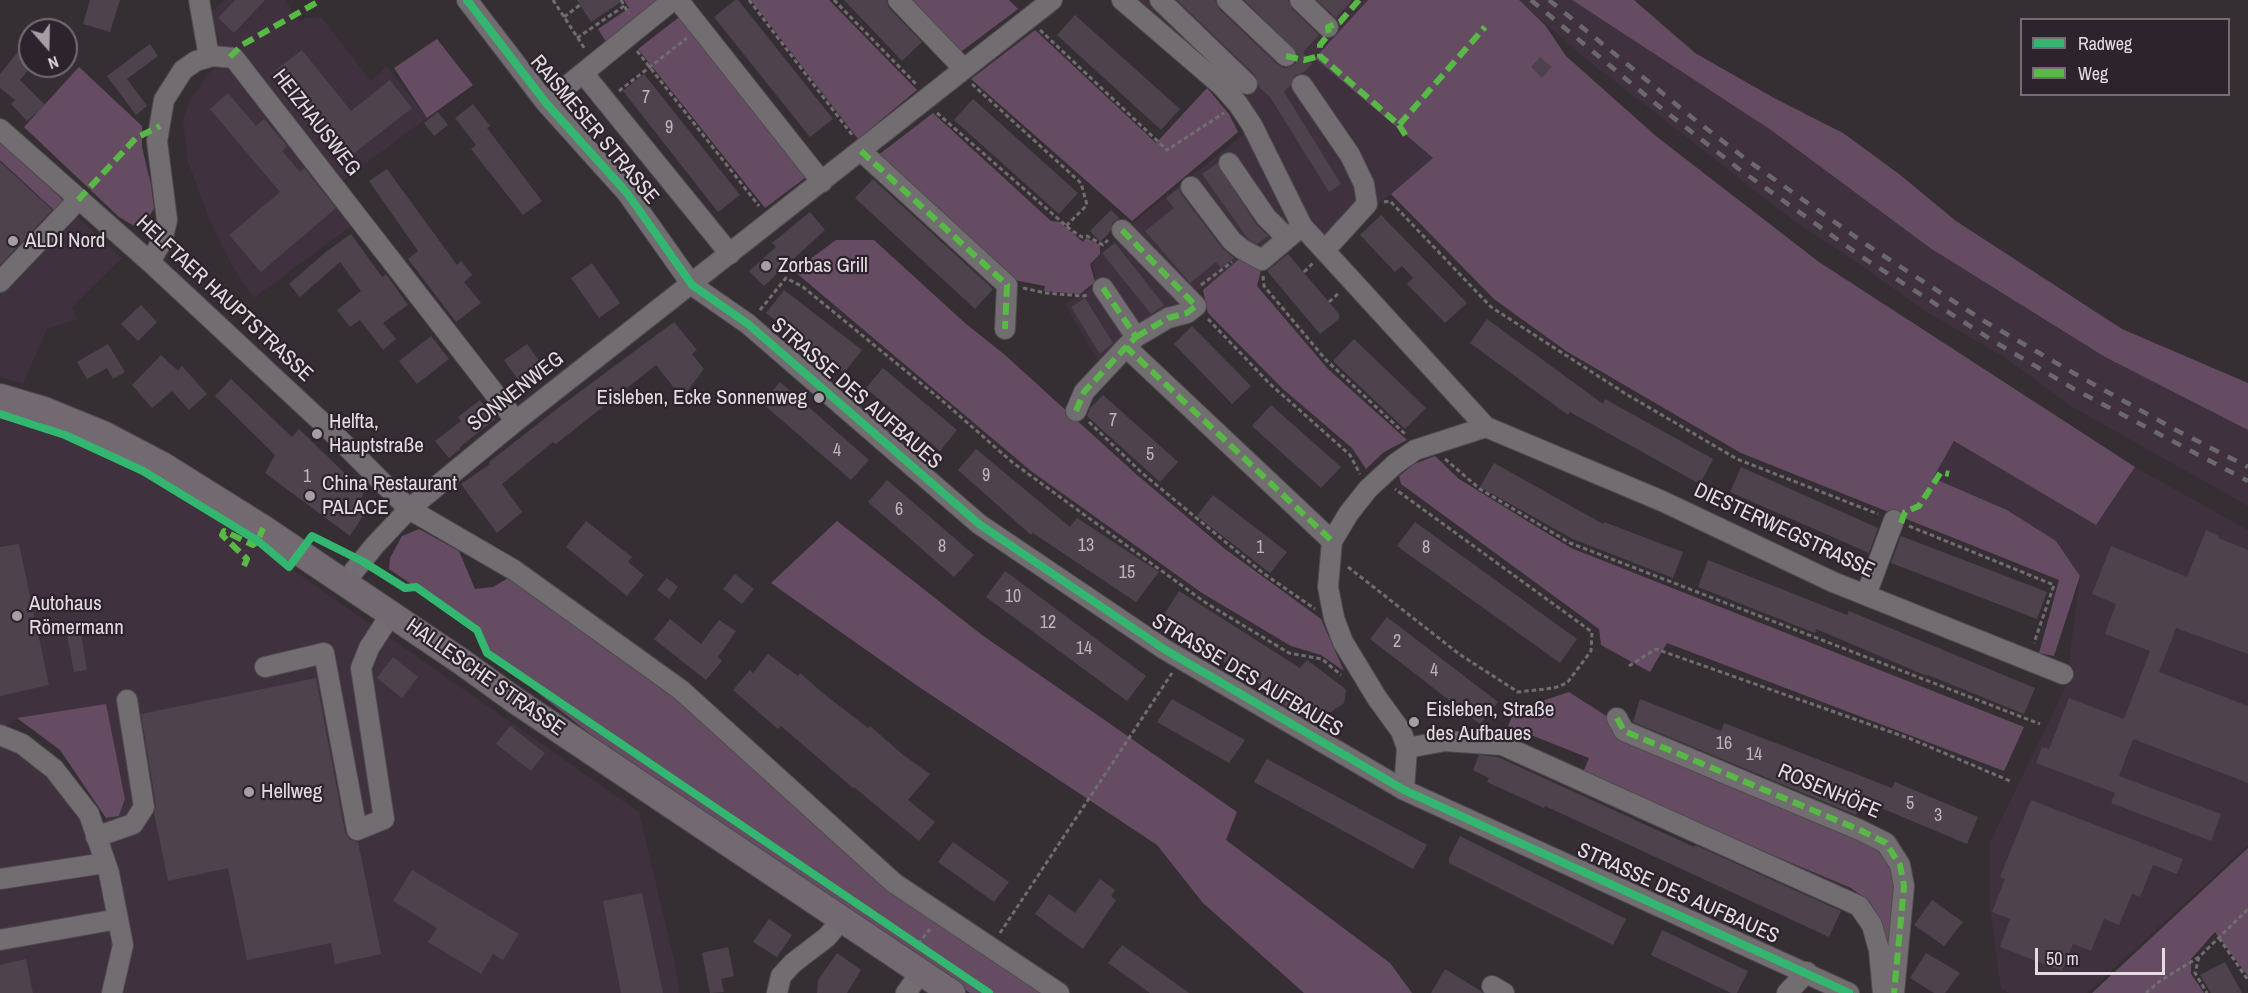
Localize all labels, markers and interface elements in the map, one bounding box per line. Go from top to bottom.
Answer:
north arrow [18,18,78,78]
legend [2020,18,2230,96]
text: Radweg [2078,31,2132,56]
street label: RAISMESER STRASSE [524,50,664,210]
text: N [45,51,62,75]
text: Weg [2078,61,2108,86]
street label: HEIZHAUSWEG [267,65,365,181]
house number: 7 [642,87,650,109]
house number: 9 [665,117,673,139]
street label: HELFTAER HAUPTSTRASSE [130,211,318,387]
place label: ALDI Nord [25,228,105,254]
marker: ALDI Nord [6,234,20,248]
place label: Zorbas Grill [778,253,868,279]
marker: Zorbas Grill [759,259,773,273]
street label: STRASSE DES AUFBAUES [765,313,947,475]
street label: SONNENWEG [463,347,569,437]
place label: Eisleben, Ecke Sonnenweg [596,385,807,411]
marker: Eisleben, Ecke Sonnenweg [812,391,826,405]
place label: Helfta, Hauptstraße [329,409,424,459]
house number: 7 [1109,410,1117,432]
marker: Helfta, Hauptstraße [310,427,324,441]
house number: 4 [833,440,841,462]
house number: 5 [1146,444,1154,466]
house number: 9 [982,465,990,487]
house number: 1 [303,466,311,488]
place label: China Restaurant PALACE [322,471,457,521]
street label: DIESTERWEGSTRASSE [1690,478,1878,584]
marker: China Restaurant PALACE [303,489,317,503]
house number: 6 [895,499,903,521]
house number: 13 [1078,535,1094,557]
house number: 8 [938,536,946,558]
house number: 1 [1256,537,1264,559]
house number: 8 [1422,537,1430,559]
house number: 15 [1119,562,1135,584]
house number: 10 [1005,586,1021,608]
place label: Autohaus Römermann [29,591,124,641]
marker: Autohaus Römermann [10,609,24,623]
street label: STRASSE DES AUFBAUES [1147,609,1347,743]
house number: 12 [1040,612,1056,634]
street label: HALLESCHE STRASSE [401,614,569,742]
house number: 2 [1393,631,1401,653]
house number: 14 [1076,638,1092,660]
house number: 4 [1430,660,1438,682]
place label: Eisleben, Straße des Aufbaues [1426,697,1554,747]
marker: Eisleben, Straße des Aufbaues [1407,715,1421,729]
house number: 16 [1716,733,1732,755]
house number: 14 [1746,744,1762,766]
street label: ROSENHÖFE [1774,759,1884,825]
place label: Hellweg [261,779,322,805]
marker: Hellweg [242,785,256,799]
house number: 5 [1906,793,1914,815]
house number: 3 [1934,805,1942,827]
street label: STRASSE DES AUFBAUES [1573,838,1783,950]
scale bar [2038,936,2168,974]
text: 50 m [2046,946,2079,971]

